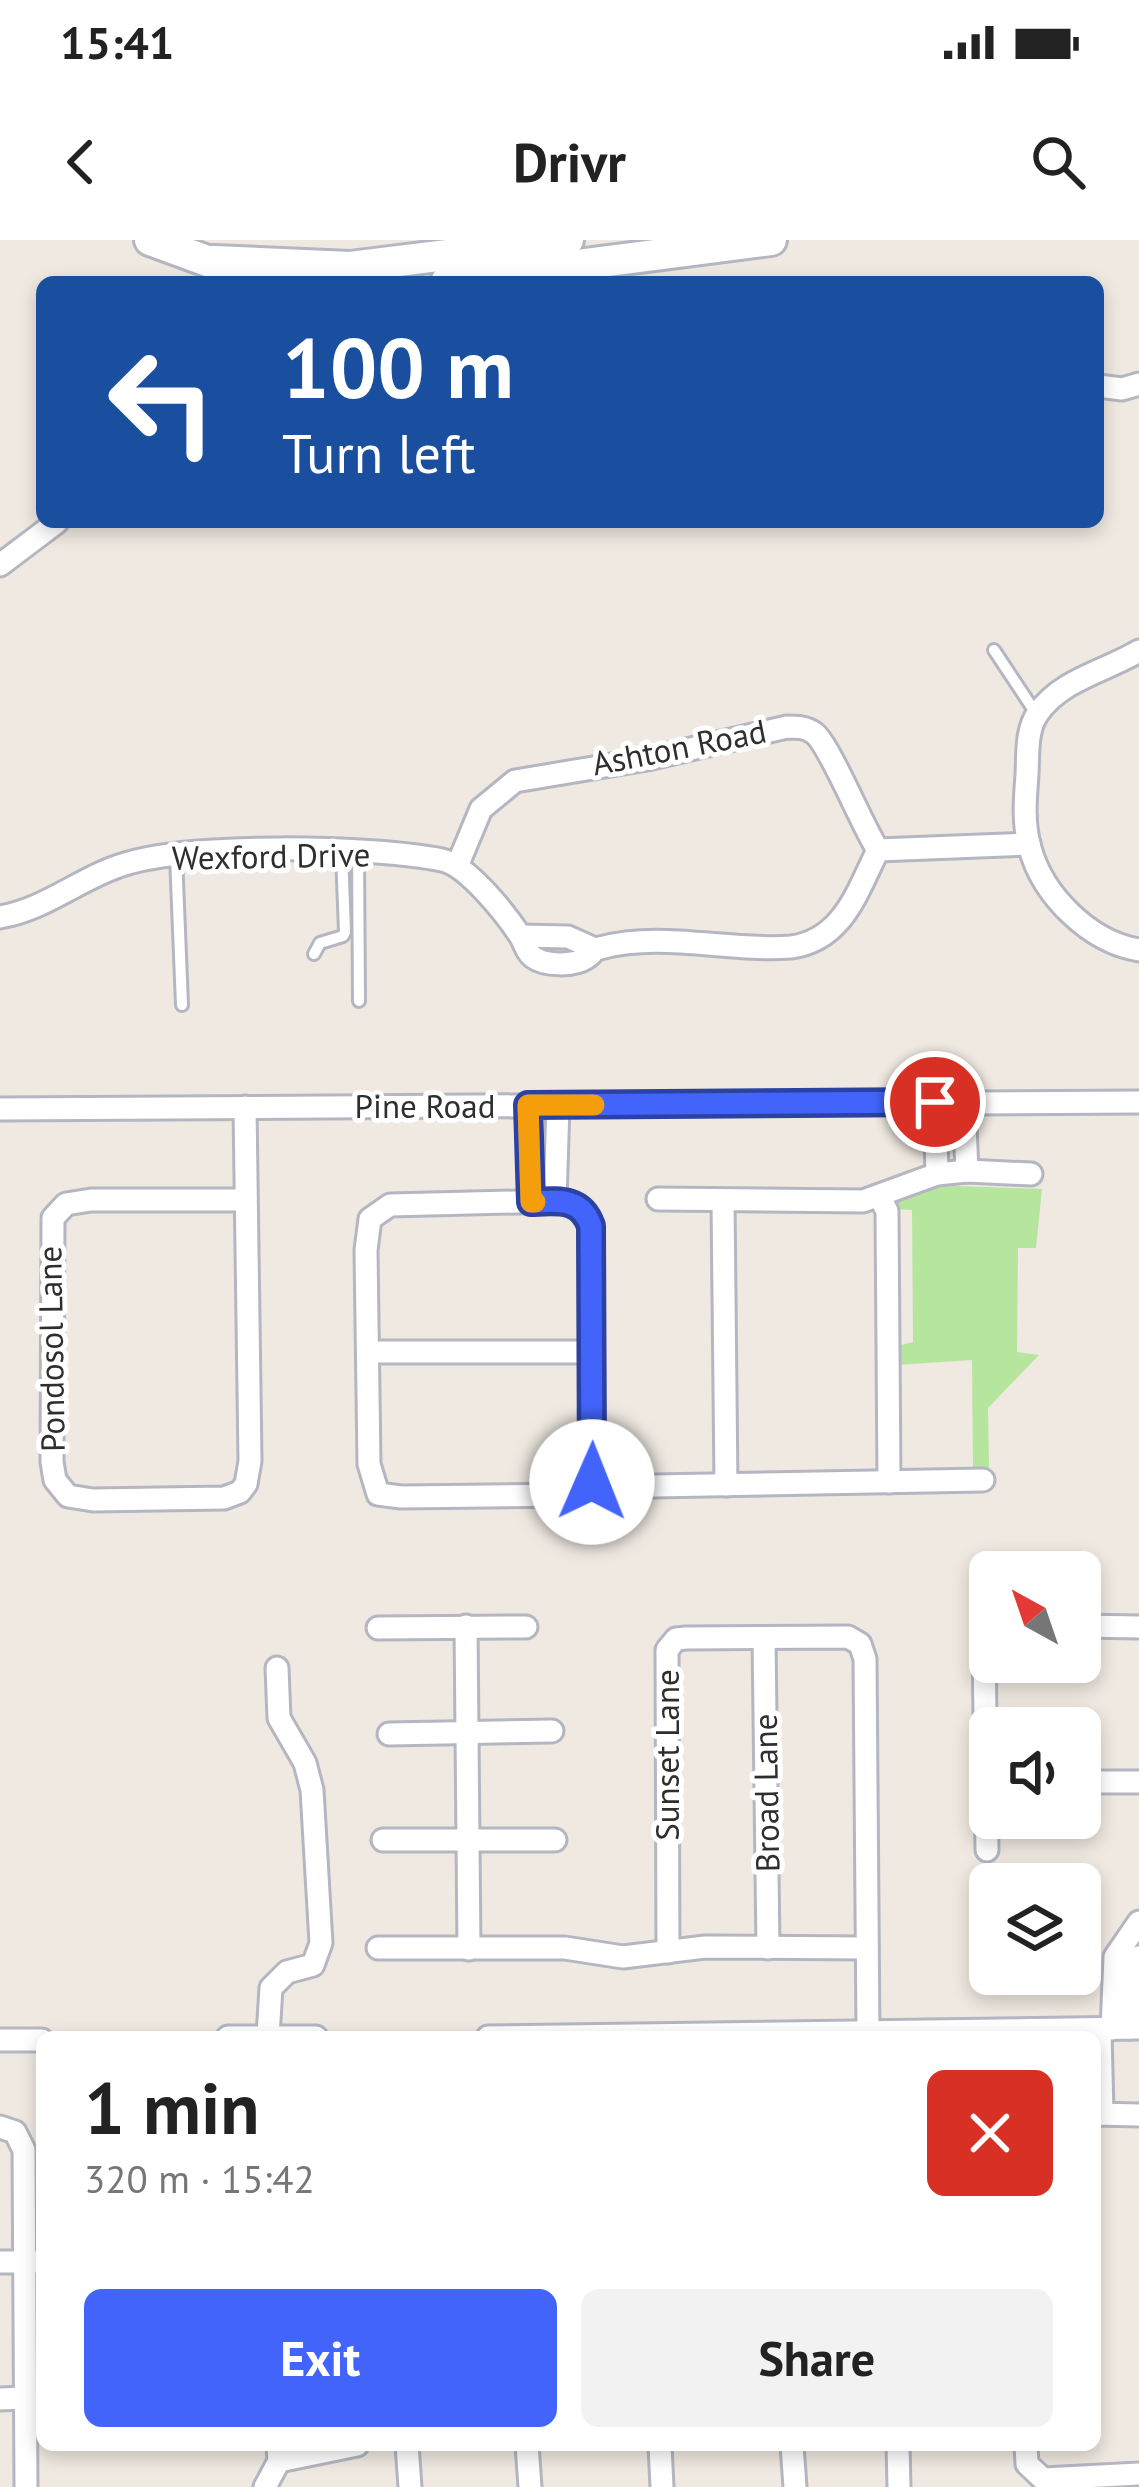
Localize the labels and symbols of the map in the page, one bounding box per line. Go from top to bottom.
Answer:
street label: Ashton Road [588,709,770,784]
street label: Wexford Drive [171,832,371,879]
pin [884,1051,986,1153]
street label: Pine Road [355,1084,495,1127]
street label: Pondosol Lane [27,1246,74,1452]
position arrow [529,1419,655,1545]
north arrow [969,1551,1101,1683]
street label: Sunset Lane [645,1669,688,1841]
street label: Broad Lane [743,1713,788,1873]

